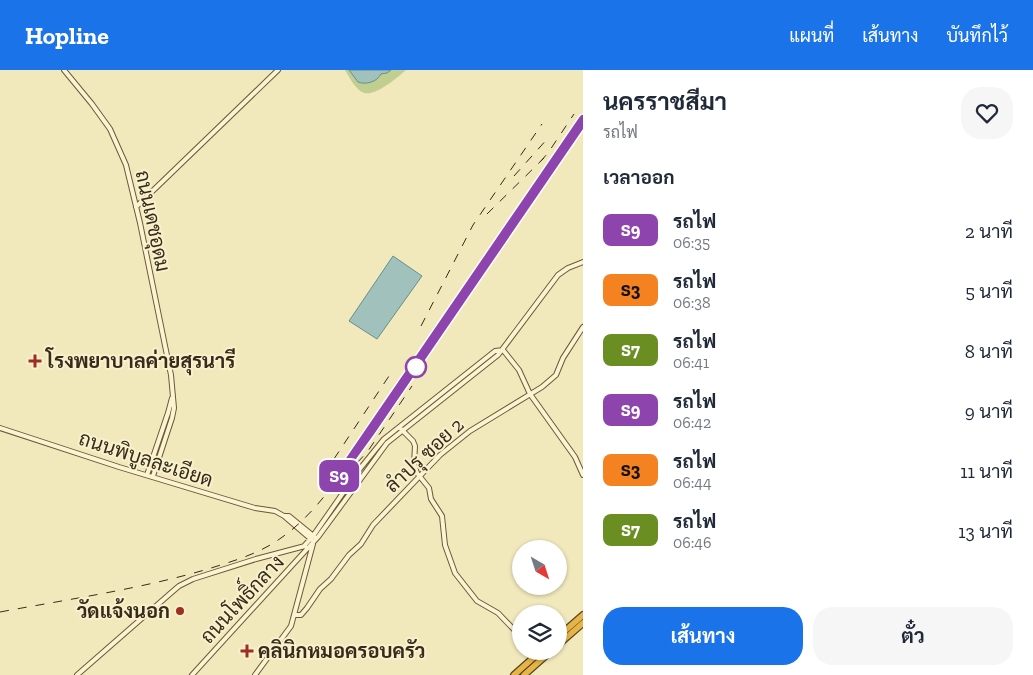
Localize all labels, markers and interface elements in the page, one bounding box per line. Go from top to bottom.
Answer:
text: Hopline [25,21,109,50]
text: แผนที่ [789,25,834,47]
text: เส้นทาง [862,25,918,47]
text: บันทึกไว้ [946,25,1008,47]
text: นครราชสีมา [603,87,727,116]
button: heart [961,87,1013,139]
text: รถไฟ [603,123,638,142]
text: เวลาออก [603,166,675,189]
street label: ถนนเดชอุดม [129,168,175,274]
text: รถไฟ [673,210,716,233]
text: S9 [621,219,640,241]
text: 2 นาที [965,220,1013,243]
text: 06:35 [673,233,710,252]
text: รถไฟ [673,270,716,293]
text: S3 [621,279,640,301]
text: 5 นาที [965,280,1013,303]
text: 06:38 [673,293,711,312]
text: รถไฟ [673,330,716,353]
text: S7 [621,339,640,361]
text: 8 นาที [965,340,1013,363]
place label: โรงพยาบาลค่ายสุรนารี [45,347,235,376]
text: 06:41 [673,353,709,372]
marker: โรงพยาบาลค่ายสุรนารี [28,354,42,368]
unlabelled marker [405,356,427,378]
text: รถไฟ [673,390,716,413]
text: S9 [621,399,640,421]
text: 9 นาที [965,400,1013,423]
street label: ลำปรุ ซอย 2 [380,412,470,499]
text: 06:42 [673,413,711,432]
street label: ถนนพิบูลละเอียด [75,425,216,495]
text: รถไฟ [673,450,716,473]
text: S3 [621,459,640,481]
line badge: S9 [316,460,362,492]
text: 11 นาที [960,460,1013,483]
text: S9 [329,465,349,487]
text: 06:44 [673,473,712,492]
text: รถไฟ [673,510,716,533]
text: S7 [621,519,640,541]
text: 13 นาที [958,520,1013,543]
text: 06:46 [673,533,711,552]
north arrow [512,540,568,595]
map controls [512,540,567,660]
street label: ถนนโพธิ์กลาง [191,546,289,648]
place label: วัดแจ้งนอก [77,598,170,623]
marker: วัดแจ้งนอก [174,605,186,617]
button: layers [512,605,567,660]
button: เส้นทาง [603,607,803,665]
button: ตั๋ว [813,607,1013,665]
place label: คลินิกหมอครอบครัว [258,638,426,663]
marker: คลินิกหมอครอบครัว [240,644,254,658]

